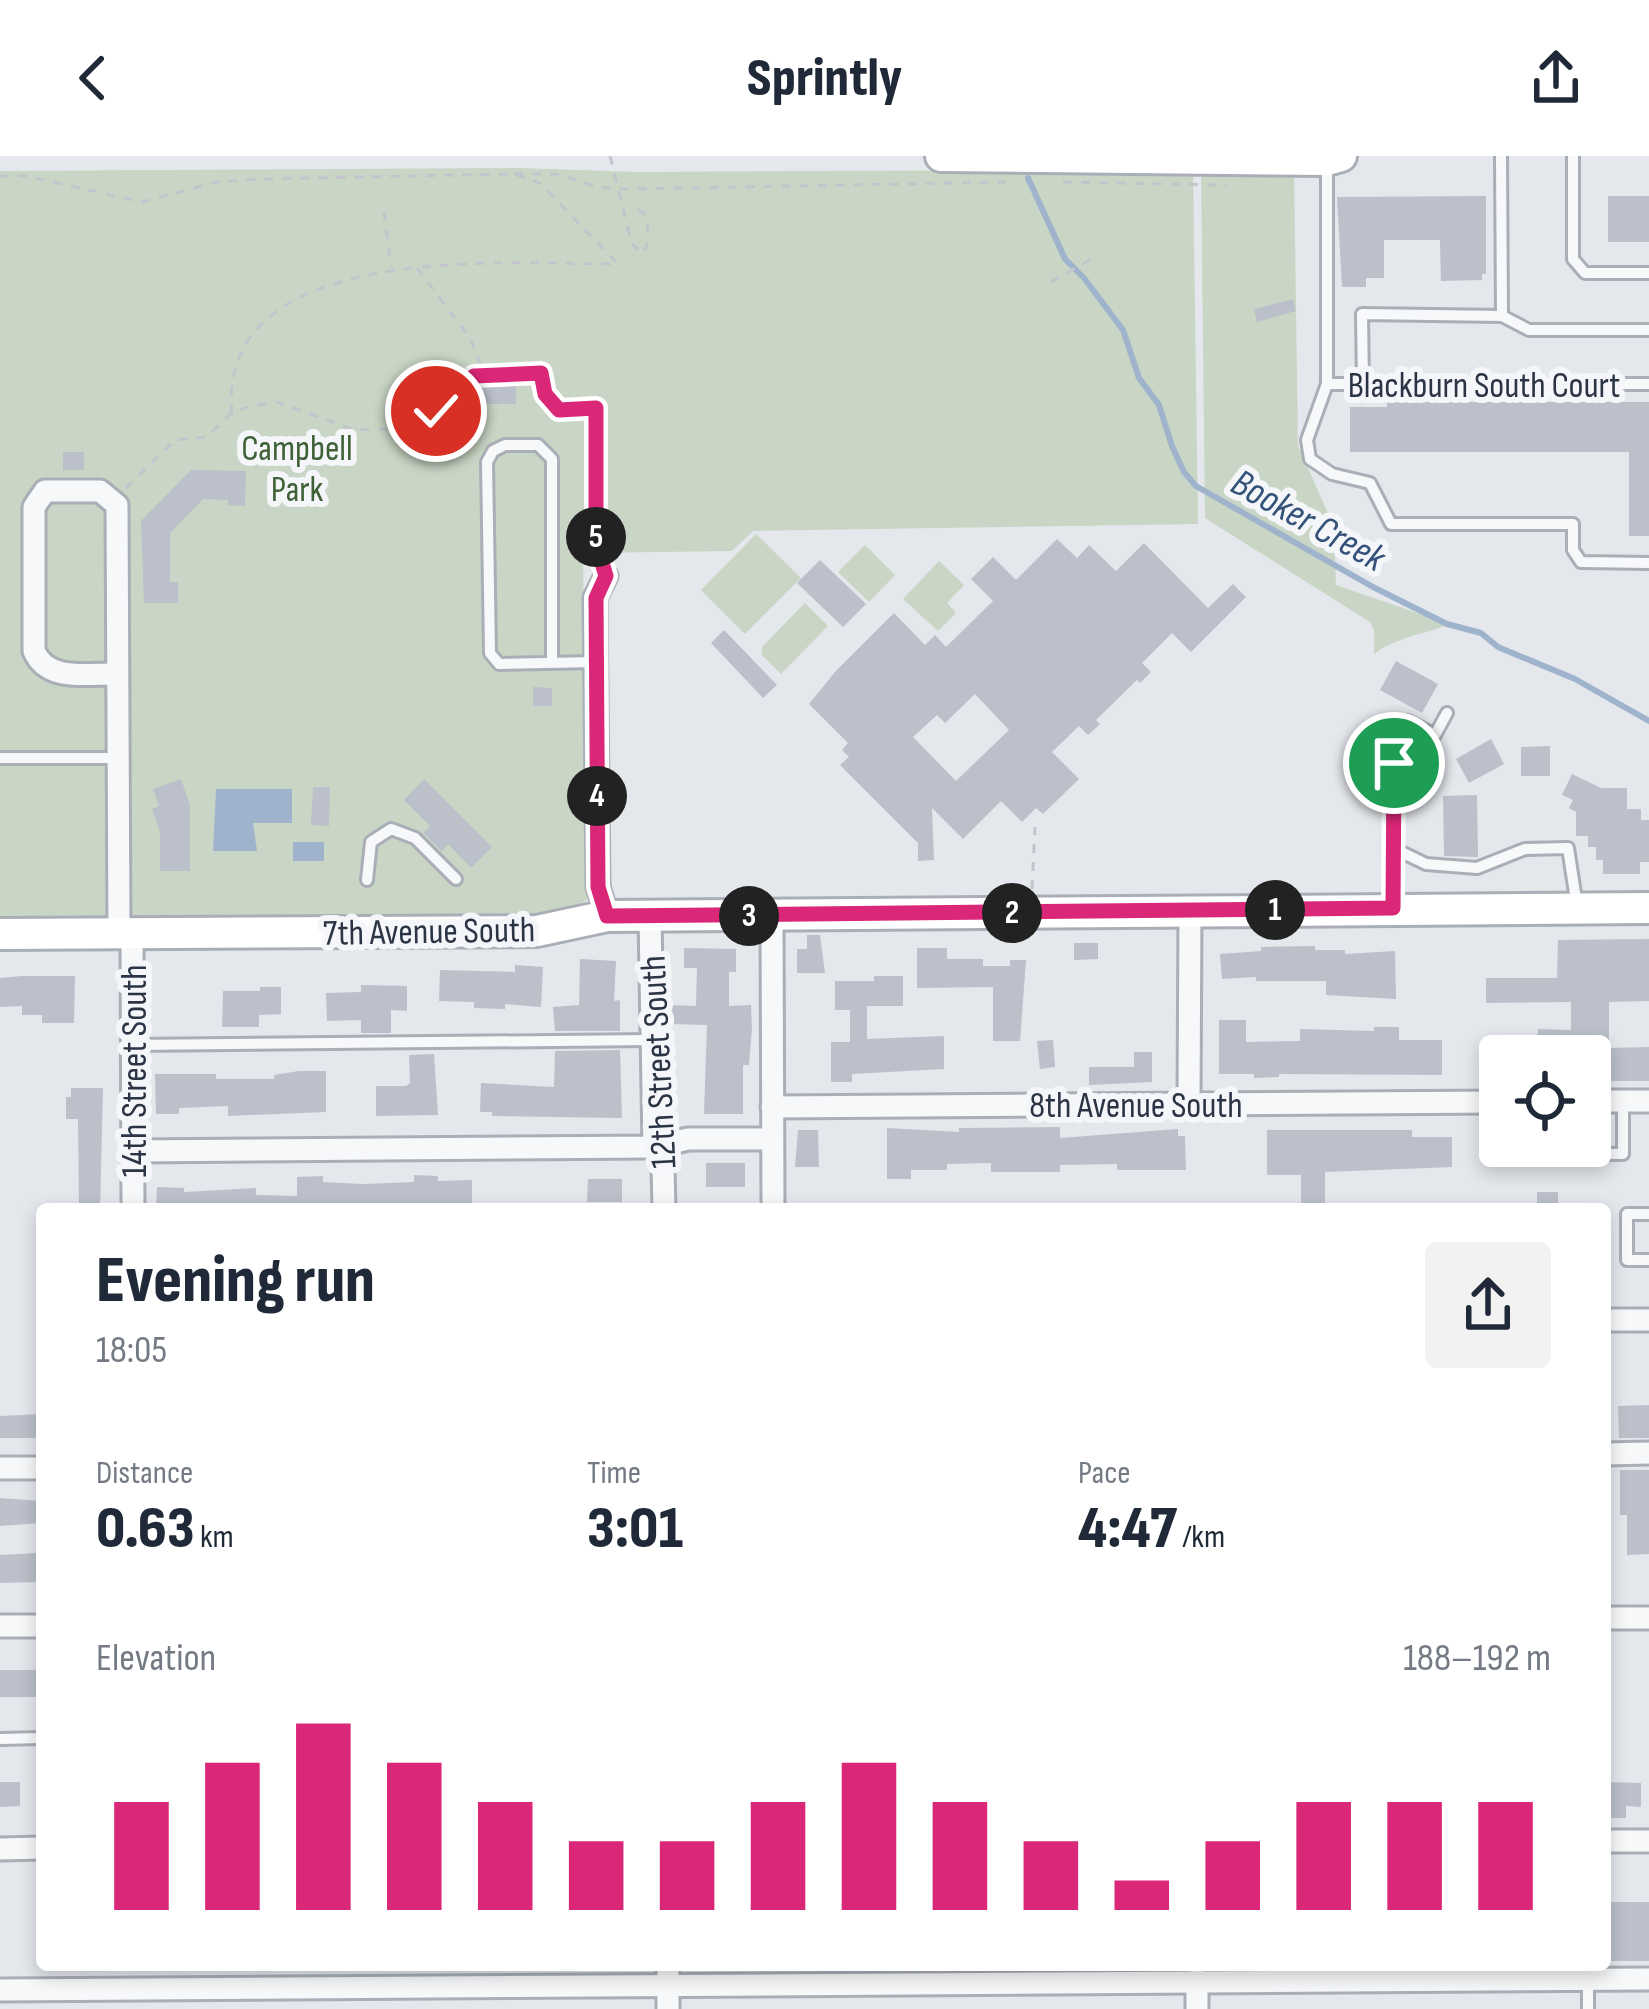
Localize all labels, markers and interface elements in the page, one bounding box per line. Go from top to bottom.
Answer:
icon: back [60,45,126,111]
icon: share [1523,45,1589,111]
text: Sprintly [747,46,902,111]
pin [385,360,487,462]
street label: Blackburn South Court [1348,365,1620,408]
icon: check [403,378,469,444]
park label: Campbell Park [241,428,353,512]
water label: Booker Creek [1223,460,1394,583]
pin: 5 [566,507,626,567]
text: 5 [589,517,603,557]
pin [1343,712,1445,814]
icon: arrive [1361,730,1427,796]
pin: 4 [567,766,627,826]
text: 4 [589,776,605,816]
pin: 1 [1245,880,1305,940]
pin: 2 [982,883,1042,943]
pin: 3 [719,886,779,946]
text: 1 [1269,890,1281,930]
text: 2 [1005,893,1019,933]
text: 3 [742,896,756,936]
street label: 7th Avenue South [322,909,536,956]
street label: 12th Street South [632,954,687,1170]
street label: 14th Street South [114,964,157,1178]
map controls [1479,1035,1611,1167]
button: locate [1479,1035,1611,1167]
street label: 8th Avenue South [1029,1085,1243,1128]
text: Evening run [96,1242,375,1321]
button: share [1425,1242,1551,1368]
text: 18:05 [96,1327,167,1374]
text: Distance [96,1453,193,1493]
text: Time [587,1453,641,1493]
text: Pace [1078,1453,1131,1493]
text: 0.63 [96,1493,195,1565]
text: 3:01 [587,1493,683,1565]
text: 4:47 [1078,1493,1177,1565]
text: km [195,1517,234,1557]
text: /km [1177,1517,1225,1557]
text: Elevation [96,1635,216,1682]
text: 188–192 m [1403,1635,1551,1682]

